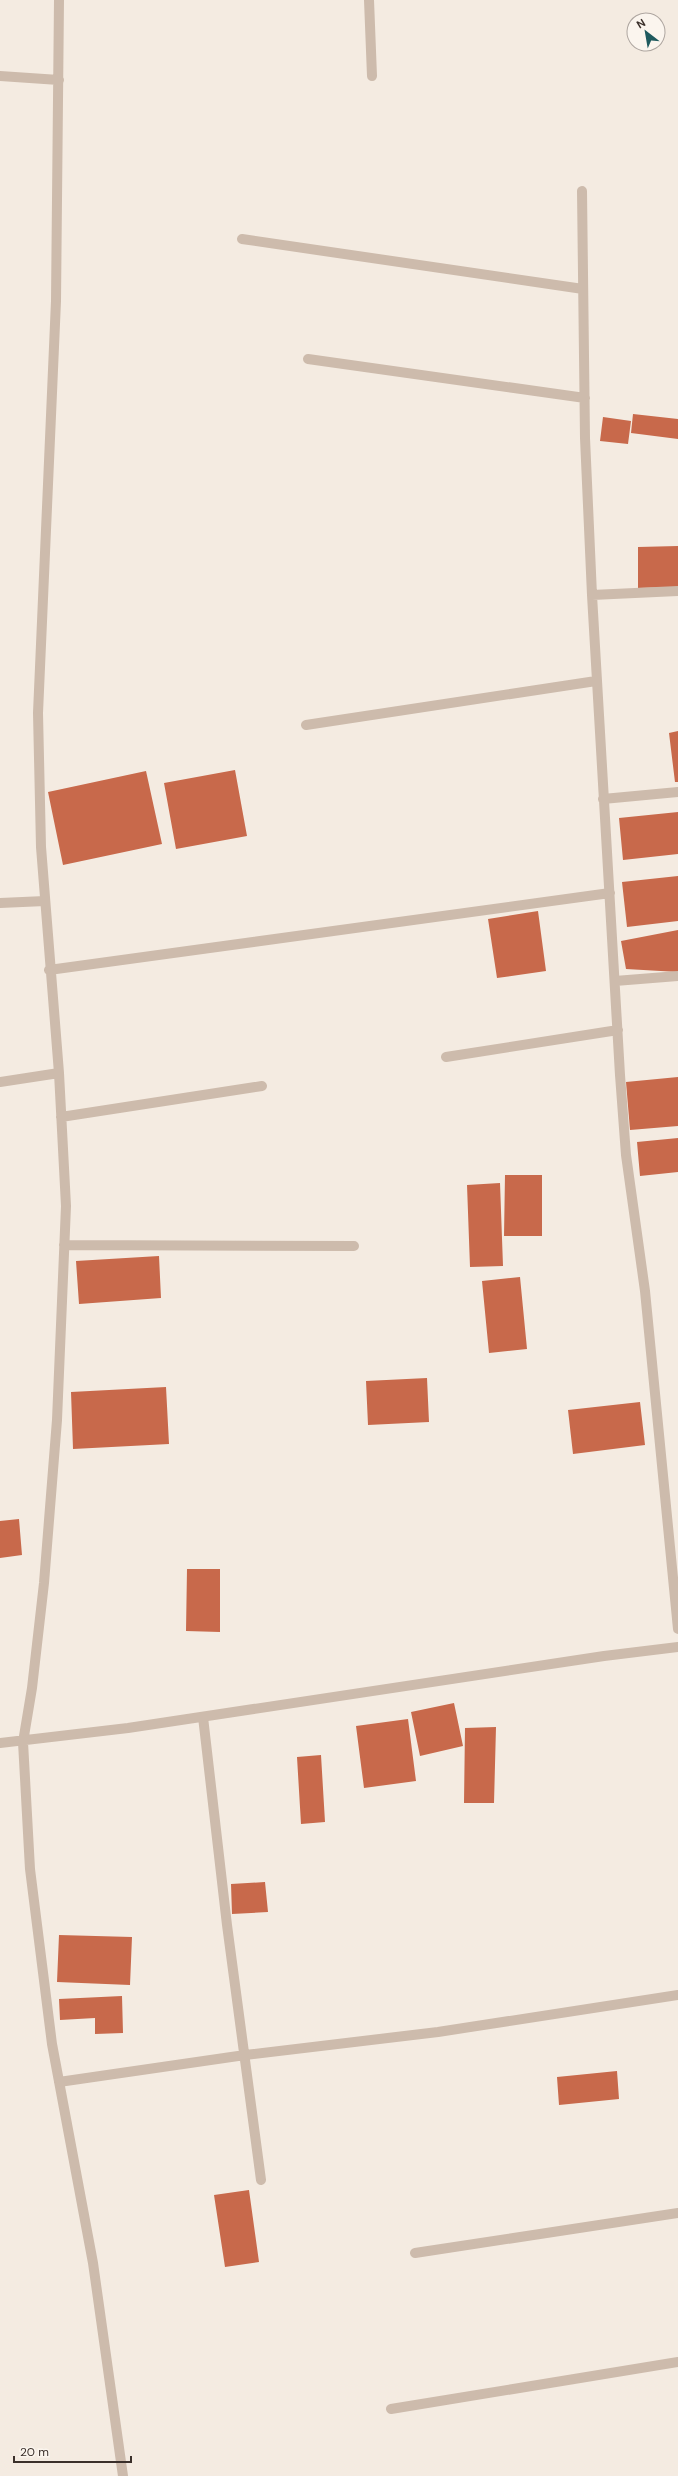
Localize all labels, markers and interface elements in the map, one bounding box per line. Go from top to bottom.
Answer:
north arrow [626,12,666,52]
text: N [634,15,648,31]
scale bar [14,2438,131,2464]
text: 20 m [20,2444,49,2460]

